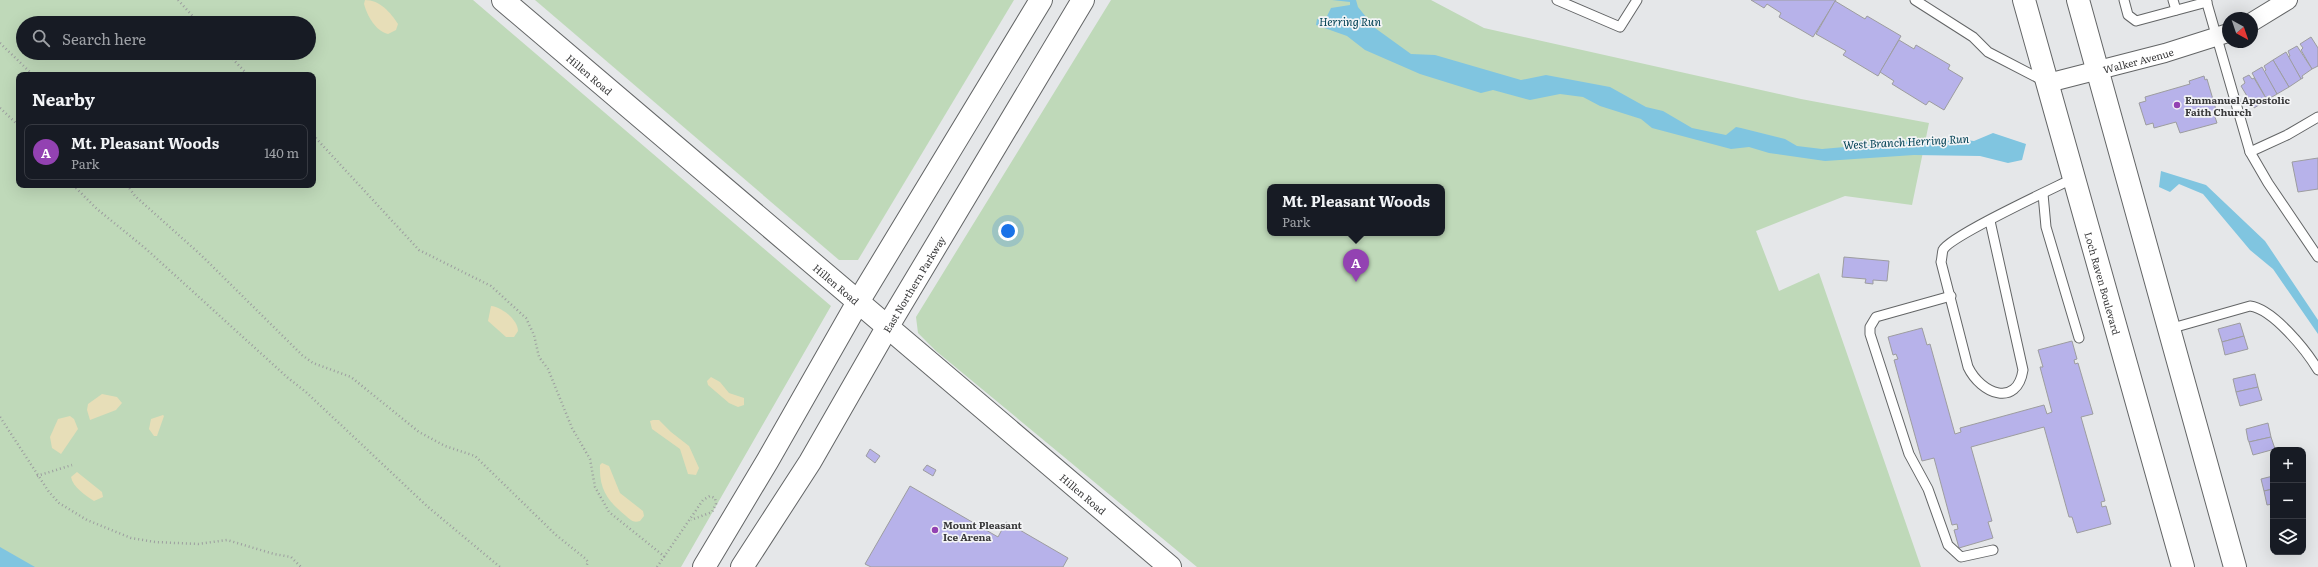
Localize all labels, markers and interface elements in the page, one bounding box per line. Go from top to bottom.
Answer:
north arrow [2222,12,2258,48]
water label: Herring Run [1319,13,1381,29]
search box [16,16,316,60]
icon: search [30,27,52,49]
text: Search here [62,27,146,50]
street label: Walker Avenue [2101,43,2175,76]
street label: Hillen Road [564,50,616,98]
text: Nearby [32,86,95,111]
place label: Emmanuel Apostolic Faith Church [2185,92,2291,119]
marker: Emmanuel Apostolic Faith Church [2172,100,2182,110]
water label: West Branch Herring Run [1843,130,1970,152]
text: Mt. Pleasant Woods [71,131,219,154]
text: A [41,143,51,162]
text: 140 m [264,143,299,162]
text: Park [71,154,100,173]
popup [1267,184,1445,236]
text: Mt. Pleasant Woods [1282,189,1430,212]
text: Park [1282,212,1310,231]
your location [998,221,1018,241]
street label: Loch Raven Boulevard [2082,230,2125,336]
street label: East Northern Parkway [878,232,948,335]
pin: A [1343,249,1369,282]
street label: Hillen Road [810,260,863,308]
map controls [2270,447,2306,555]
button: + [2270,447,2306,483]
street label: Hillen Road [1057,470,1110,517]
button: − [2270,483,2306,519]
place label: Mount Pleasant Ice Arena [943,517,1023,544]
button: layers [2270,519,2306,555]
marker: Mount Pleasant Ice Arena [930,525,940,535]

